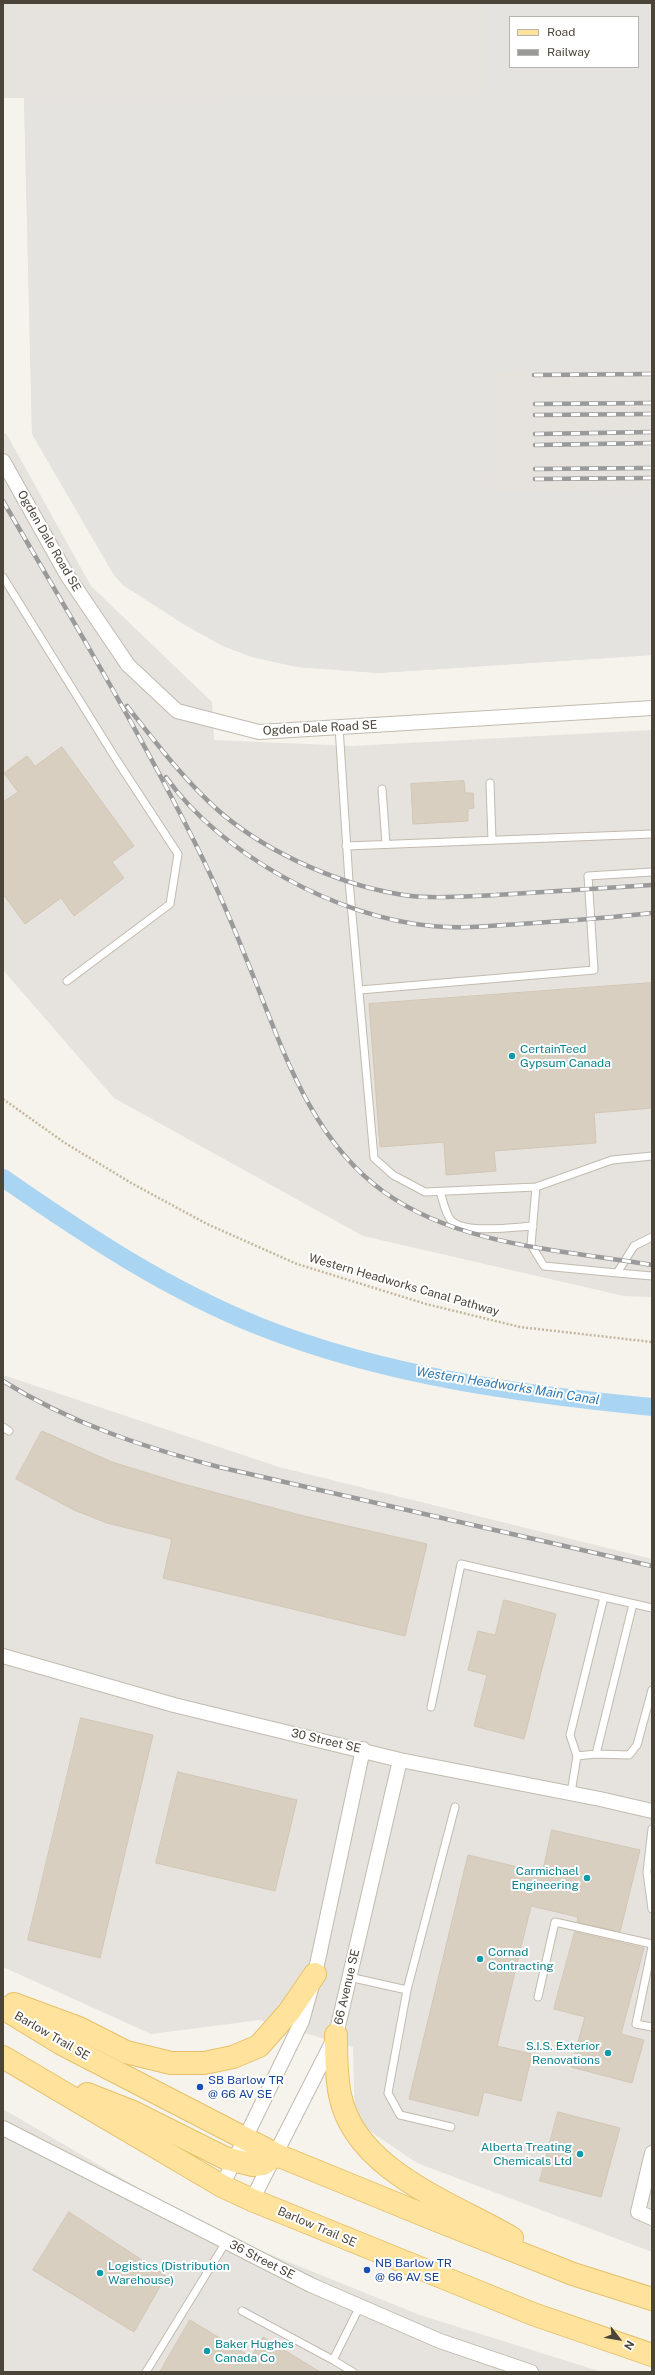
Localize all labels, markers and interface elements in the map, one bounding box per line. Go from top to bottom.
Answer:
legend [509,16,639,68]
text: Road [547,25,575,39]
text: Railway [547,45,590,59]
street label: Ogden Dale Road SE [14,488,84,594]
street label: Ogden Dale Road SE [262,718,378,738]
place label: CertainTeed Gypsum Canada [520,1042,611,1070]
marker: CertainTeed Gypsum Canada [507,1051,517,1061]
street label: Western Headworks Canal Pathway [307,1251,501,1319]
water label: Western Headworks Main Canal [415,1364,601,1408]
street label: 30 Street SE [290,1726,362,1756]
place label: Carmichael Engineering [512,1864,579,1892]
marker: Carmichael Engineering [582,1873,592,1883]
place label: Cornad Contracting [488,1945,554,1973]
street label: 66 Avenue SE [331,1948,363,2026]
marker: Cornad Contracting [475,1954,485,1964]
street label: Barlow Trail SE [12,2009,92,2063]
place label: S.I.S. Exterior Renovations [526,2039,600,2067]
marker: S.I.S. Exterior Renovations [603,2048,613,2058]
place label: SB Barlow TR @ 66 AV SE [208,2073,284,2101]
marker: SB Barlow TR @ 66 AV SE [195,2082,205,2092]
place label: Alberta Treating Chemicals Ltd [481,2140,572,2168]
marker: Alberta Treating Chemicals Ltd [575,2149,585,2159]
street label: Barlow Trail SE [275,2204,359,2250]
street label: 36 Street SE [227,2237,297,2283]
place label: NB Barlow TR @ 66 AV SE [375,2256,452,2284]
place label: Logistics (Distribution Warehouse) [108,2259,230,2287]
marker: NB Barlow TR @ 66 AV SE [362,2265,372,2275]
marker: Logistics (Distribution Warehouse) [95,2268,105,2278]
north arrow [599,2319,639,2359]
place label: Baker Hughes Canada Co [215,2337,294,2365]
text: N [622,2338,637,2352]
marker: Baker Hughes Canada Co [202,2346,212,2356]

